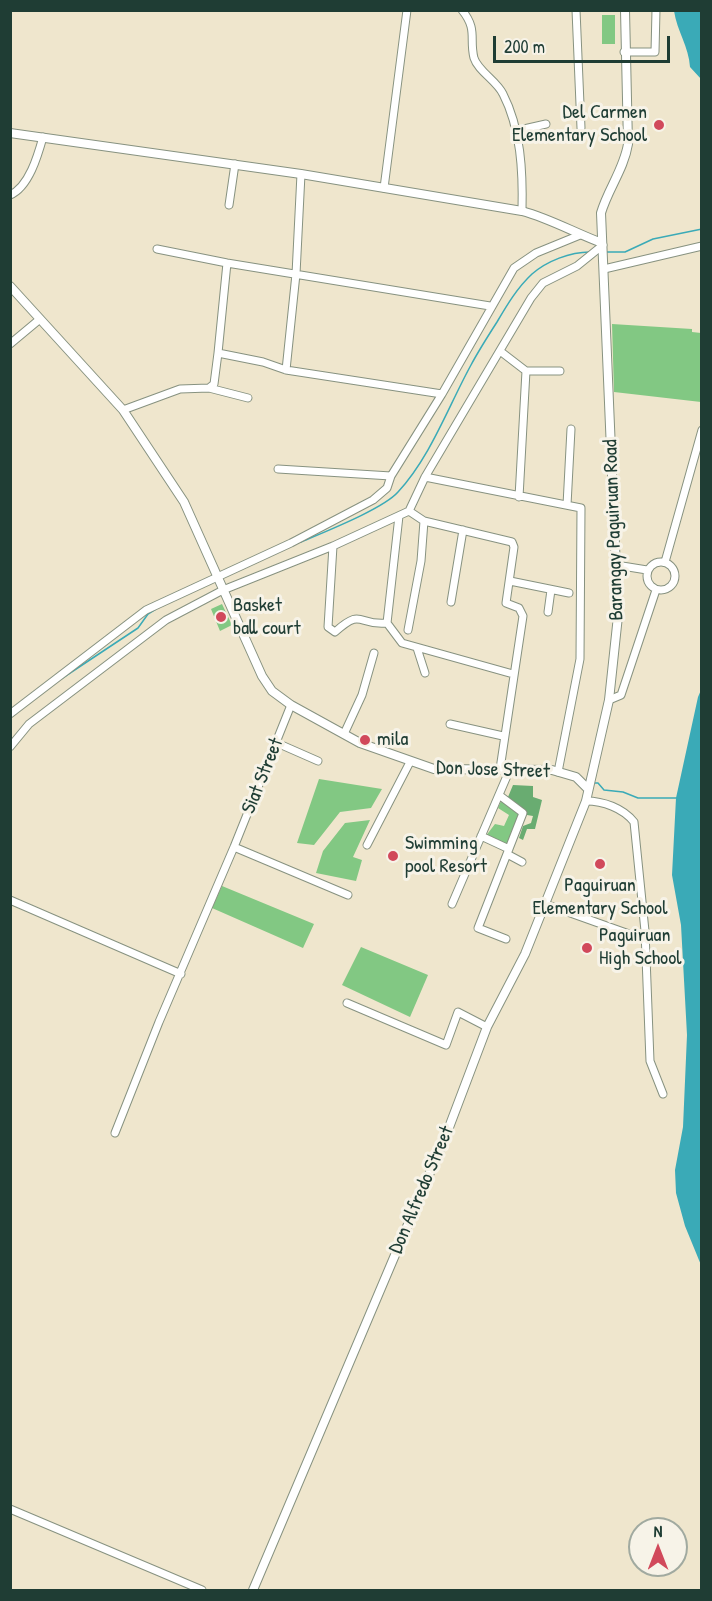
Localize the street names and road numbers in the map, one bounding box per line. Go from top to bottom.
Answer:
street label: Barangay Paguiruan Road [599,439,629,621]
street label: Siat Street [237,735,289,817]
street label: Don Jose Street [436,756,550,784]
street label: Don Alfredo Street [384,1123,460,1257]

